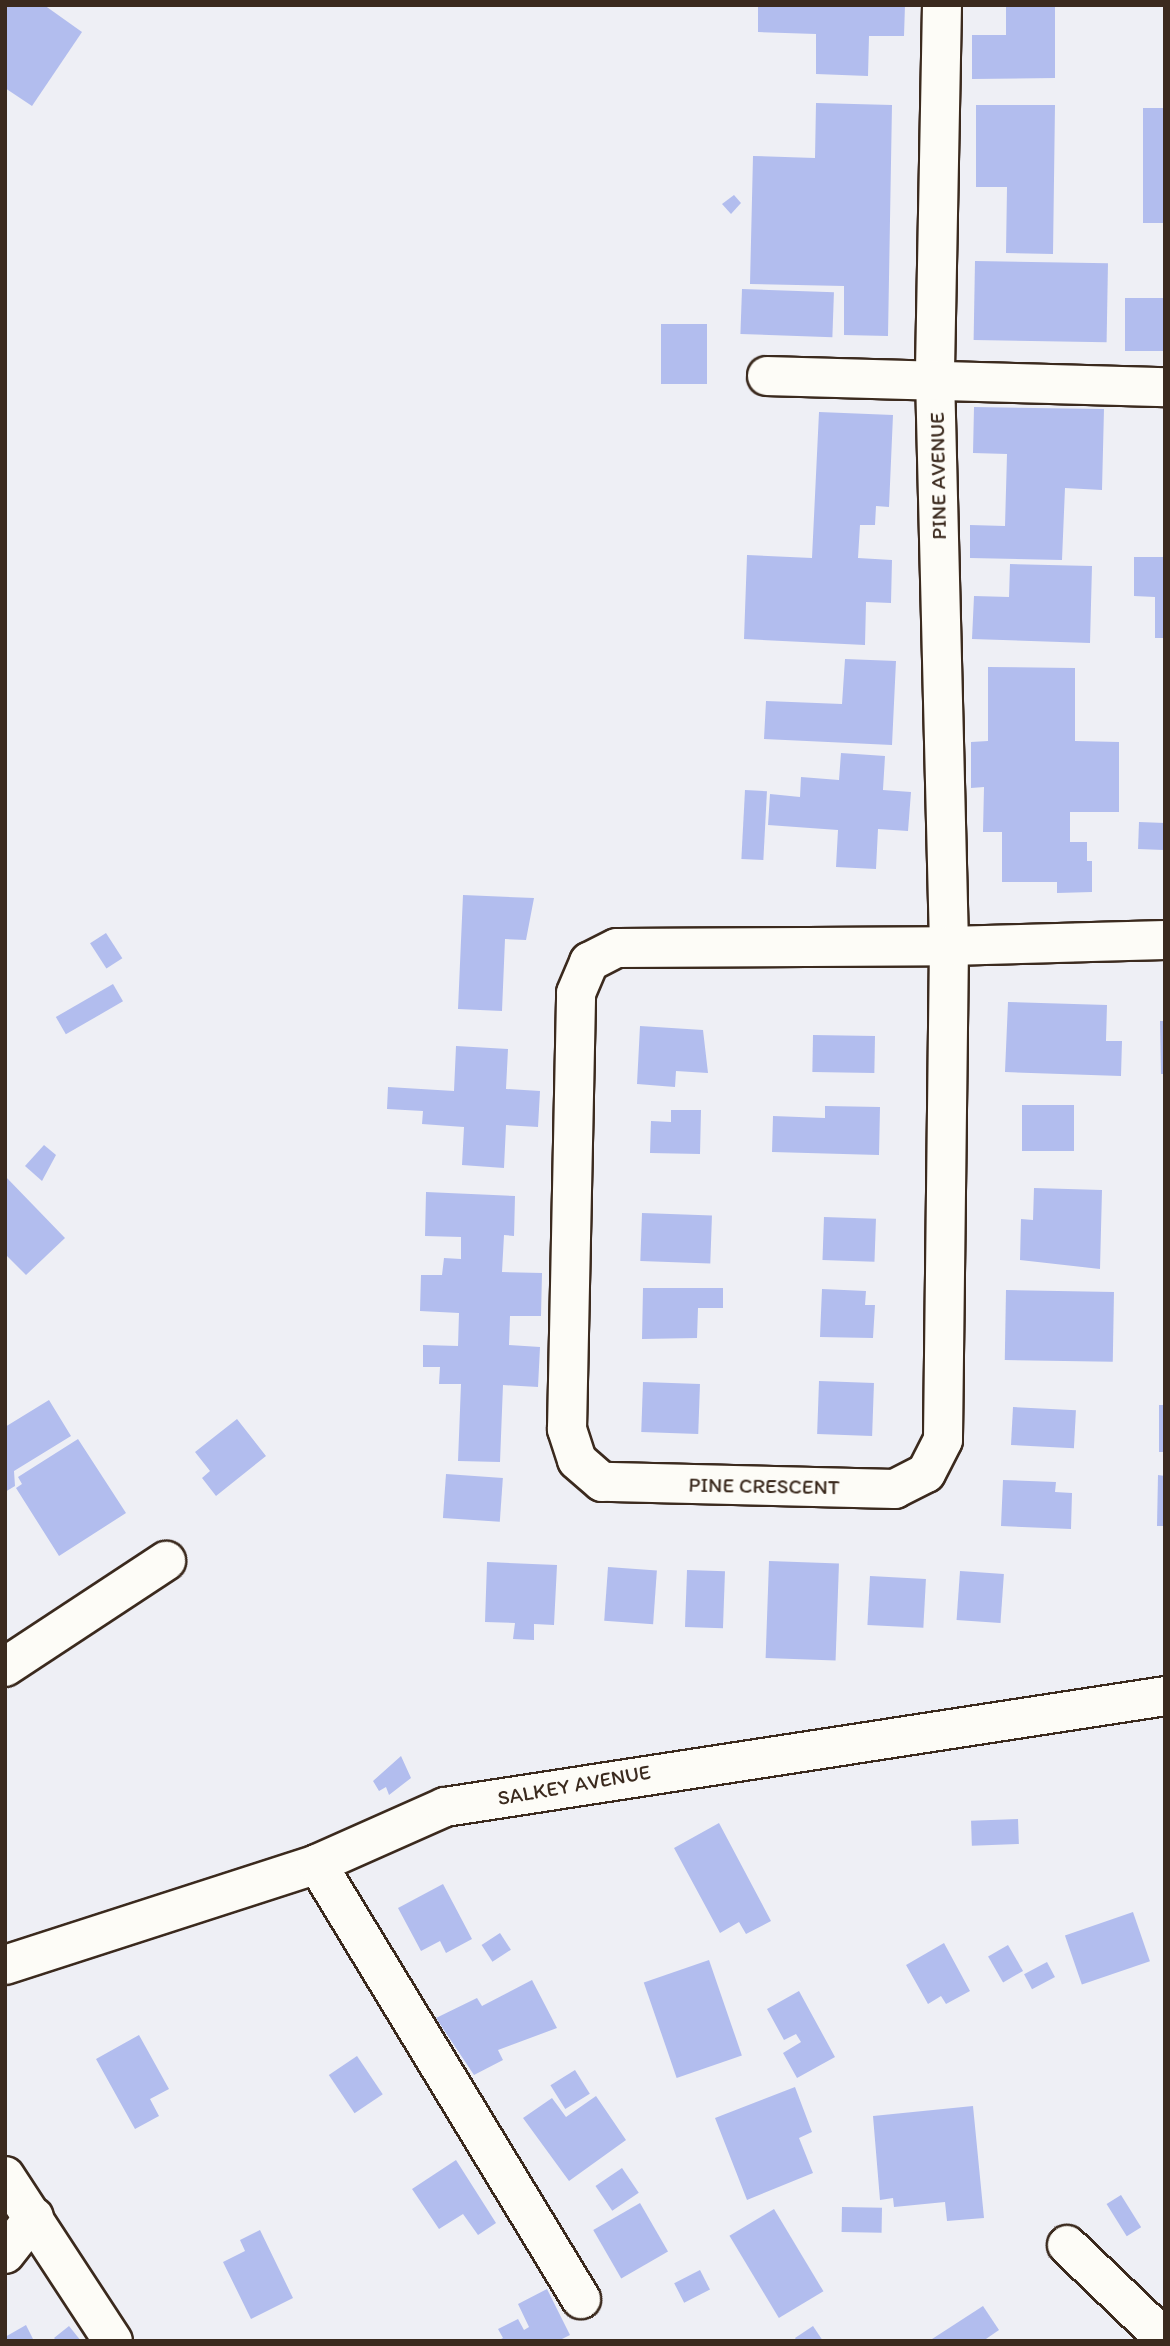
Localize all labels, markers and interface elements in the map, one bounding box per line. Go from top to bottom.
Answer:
street label: PINE AVENUE [924,412,952,540]
street label: PINE CRESCENT [688,1472,840,1500]
street label: SALKEY AVENUE [496,1759,652,1811]

